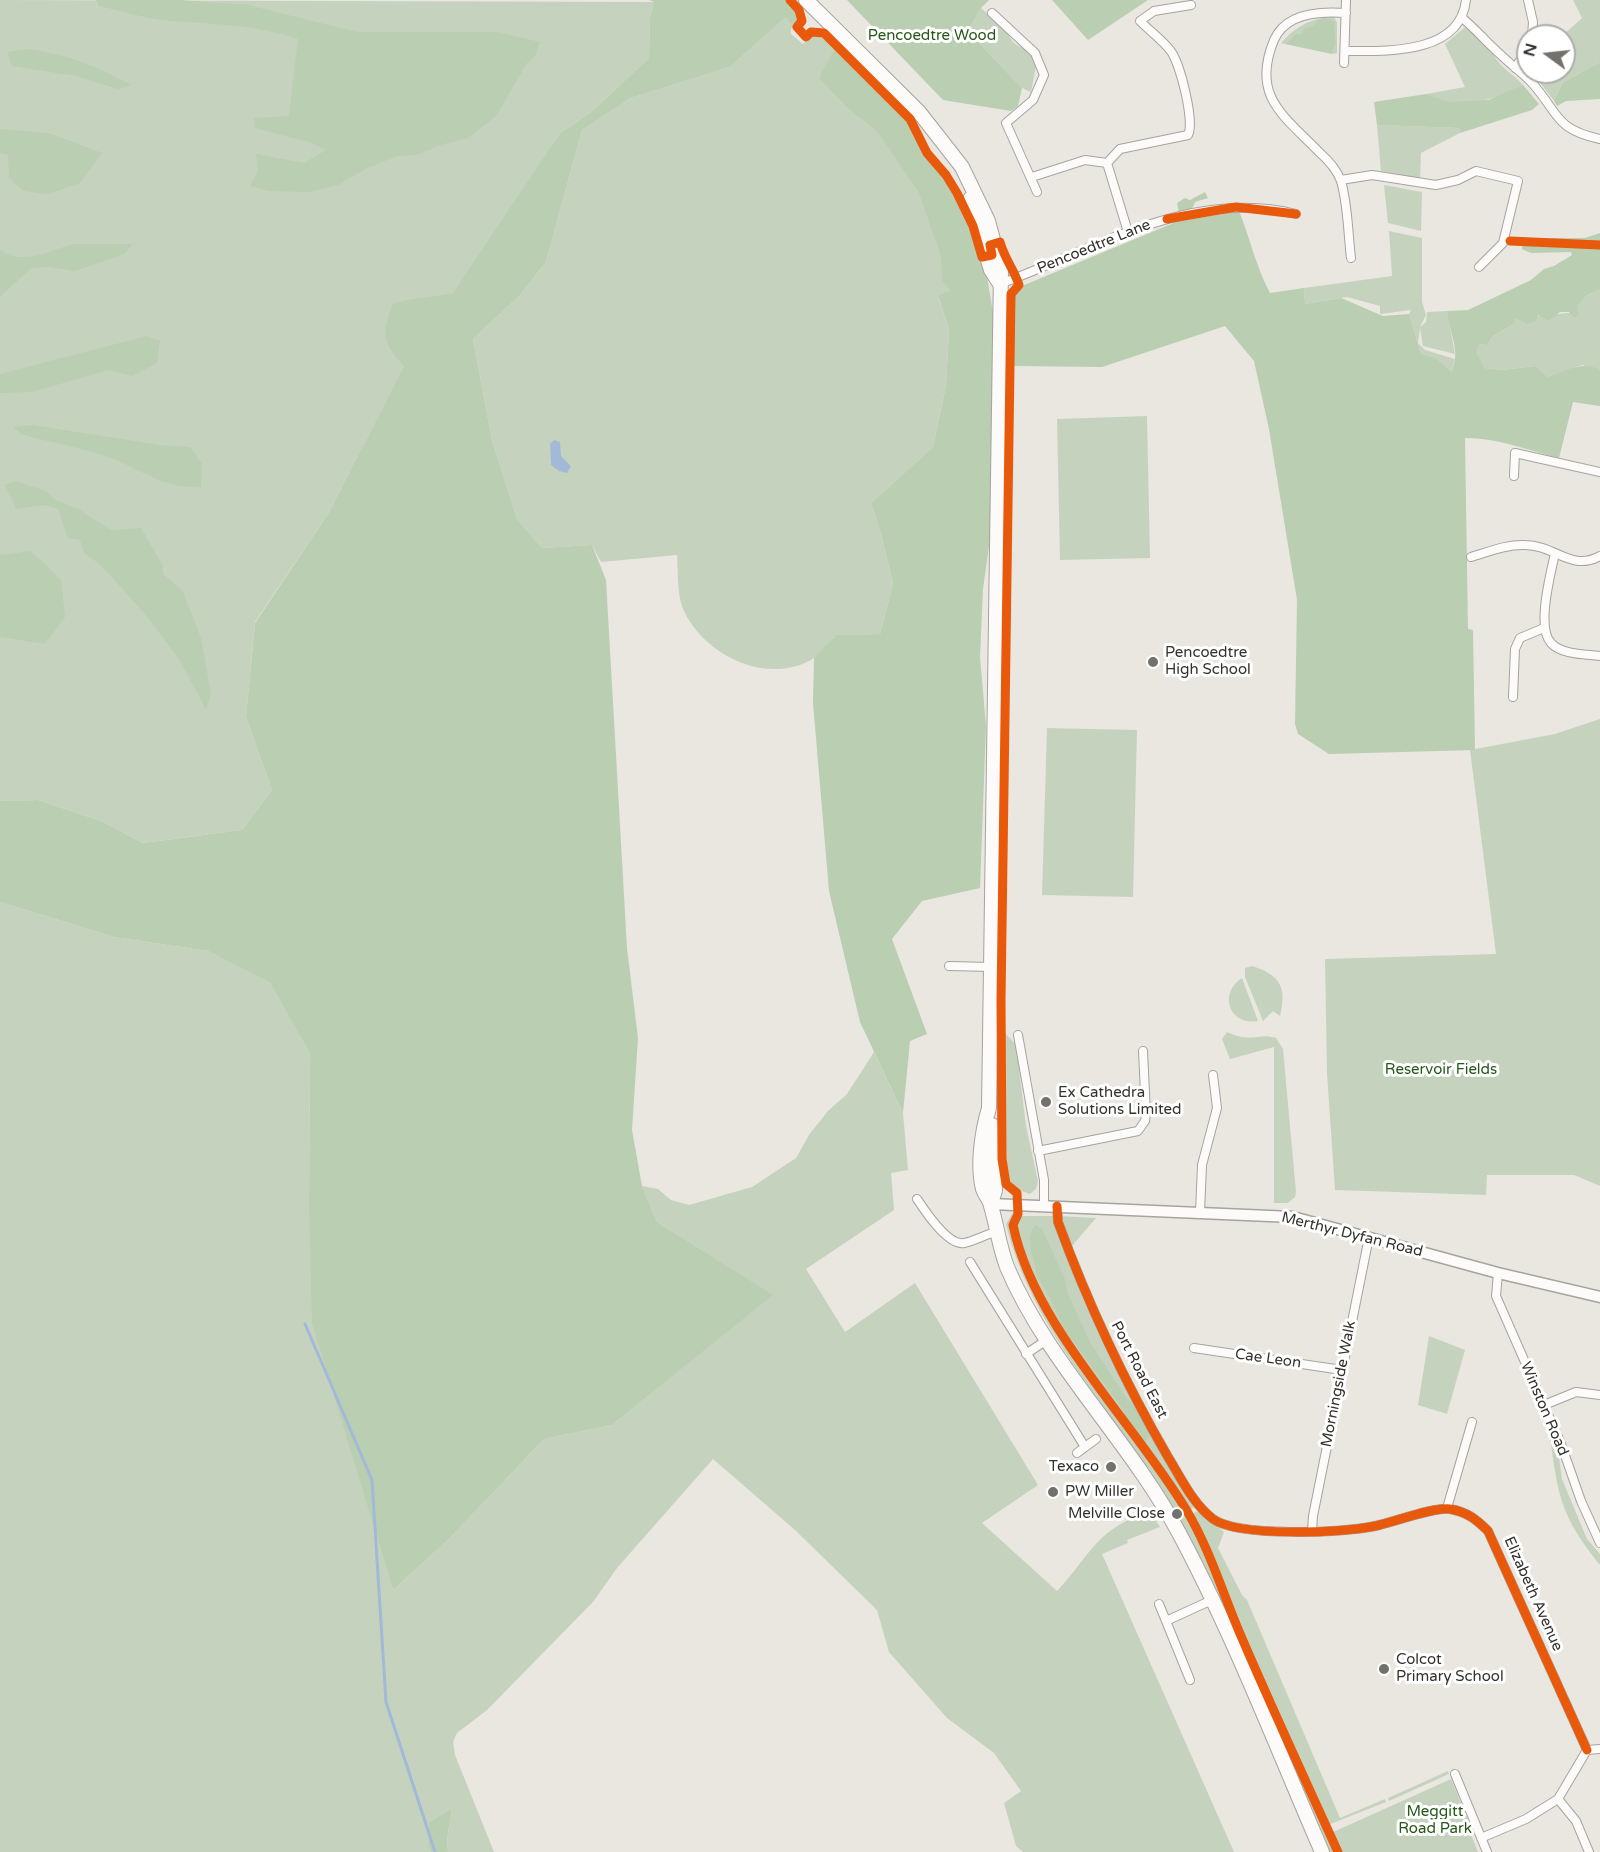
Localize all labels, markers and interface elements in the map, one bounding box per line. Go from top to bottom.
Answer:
north arrow [1516,24,1576,84]
park label: Pencoedtre Wood [868,27,996,45]
text: N [1519,41,1542,59]
street label: Pencoedtre Lane [1035,216,1153,278]
place label: Pencoedtre High School [1165,644,1251,679]
marker: Pencoedtre High School [1146,655,1160,669]
park label: Reservoir Fields [1385,1061,1497,1079]
place label: Ex Cathedra Solutions Limited [1058,1084,1182,1119]
marker: Ex Cathedra Solutions Limited [1039,1095,1053,1109]
street label: Merthyr Dyfan Road [1280,1209,1424,1261]
street label: Port Road East [1107,1318,1171,1422]
street label: Morningside Walk [1318,1319,1360,1449]
street label: Cae Leon [1234,1345,1302,1373]
street label: Winston Road [1516,1359,1572,1459]
place label: Texaco [1049,1458,1099,1476]
marker: Texaco [1104,1460,1118,1474]
place label: PW Miller [1065,1483,1134,1501]
marker: PW Miller [1046,1485,1060,1499]
place label: Melville Close [1068,1505,1165,1523]
marker: Melville Close [1170,1507,1184,1521]
street label: Elizabeth Avenue [1500,1534,1566,1654]
place label: Colcot Primary School [1396,1651,1504,1686]
marker: Colcot Primary School [1377,1662,1391,1676]
park label: Meggitt Road Park [1398,1803,1472,1838]

